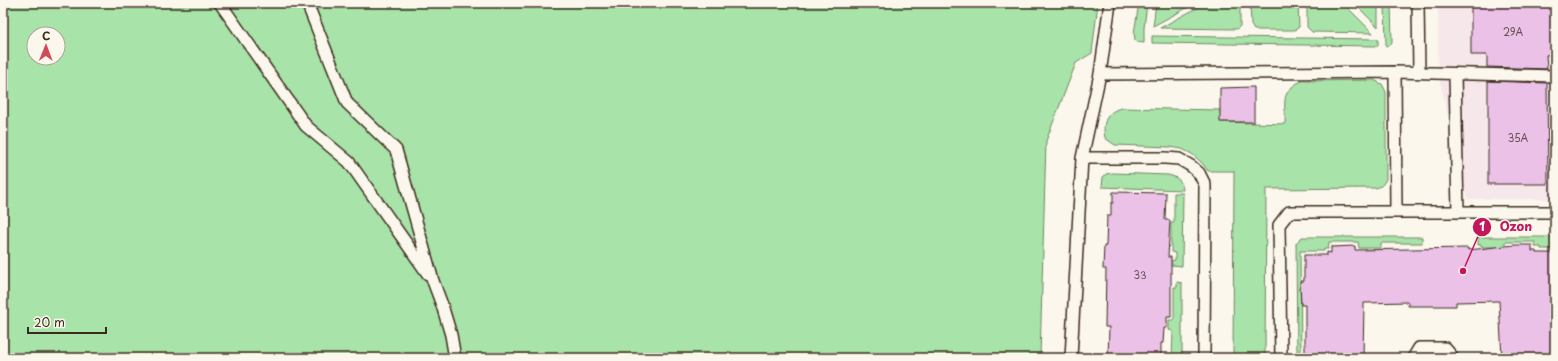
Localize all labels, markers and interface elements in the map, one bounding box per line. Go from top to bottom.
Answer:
house number: 29А [1503,24,1523,39]
north arrow [26,26,66,66]
text: С [42,27,50,44]
house number: 35А [1508,130,1529,145]
callout: Ozon [1472,214,1541,239]
text: Ozon [1500,216,1532,235]
text: 1 [1479,217,1485,235]
house number: 33 [1133,267,1147,282]
scale bar [28,309,106,335]
text: 20 m [34,313,65,331]

